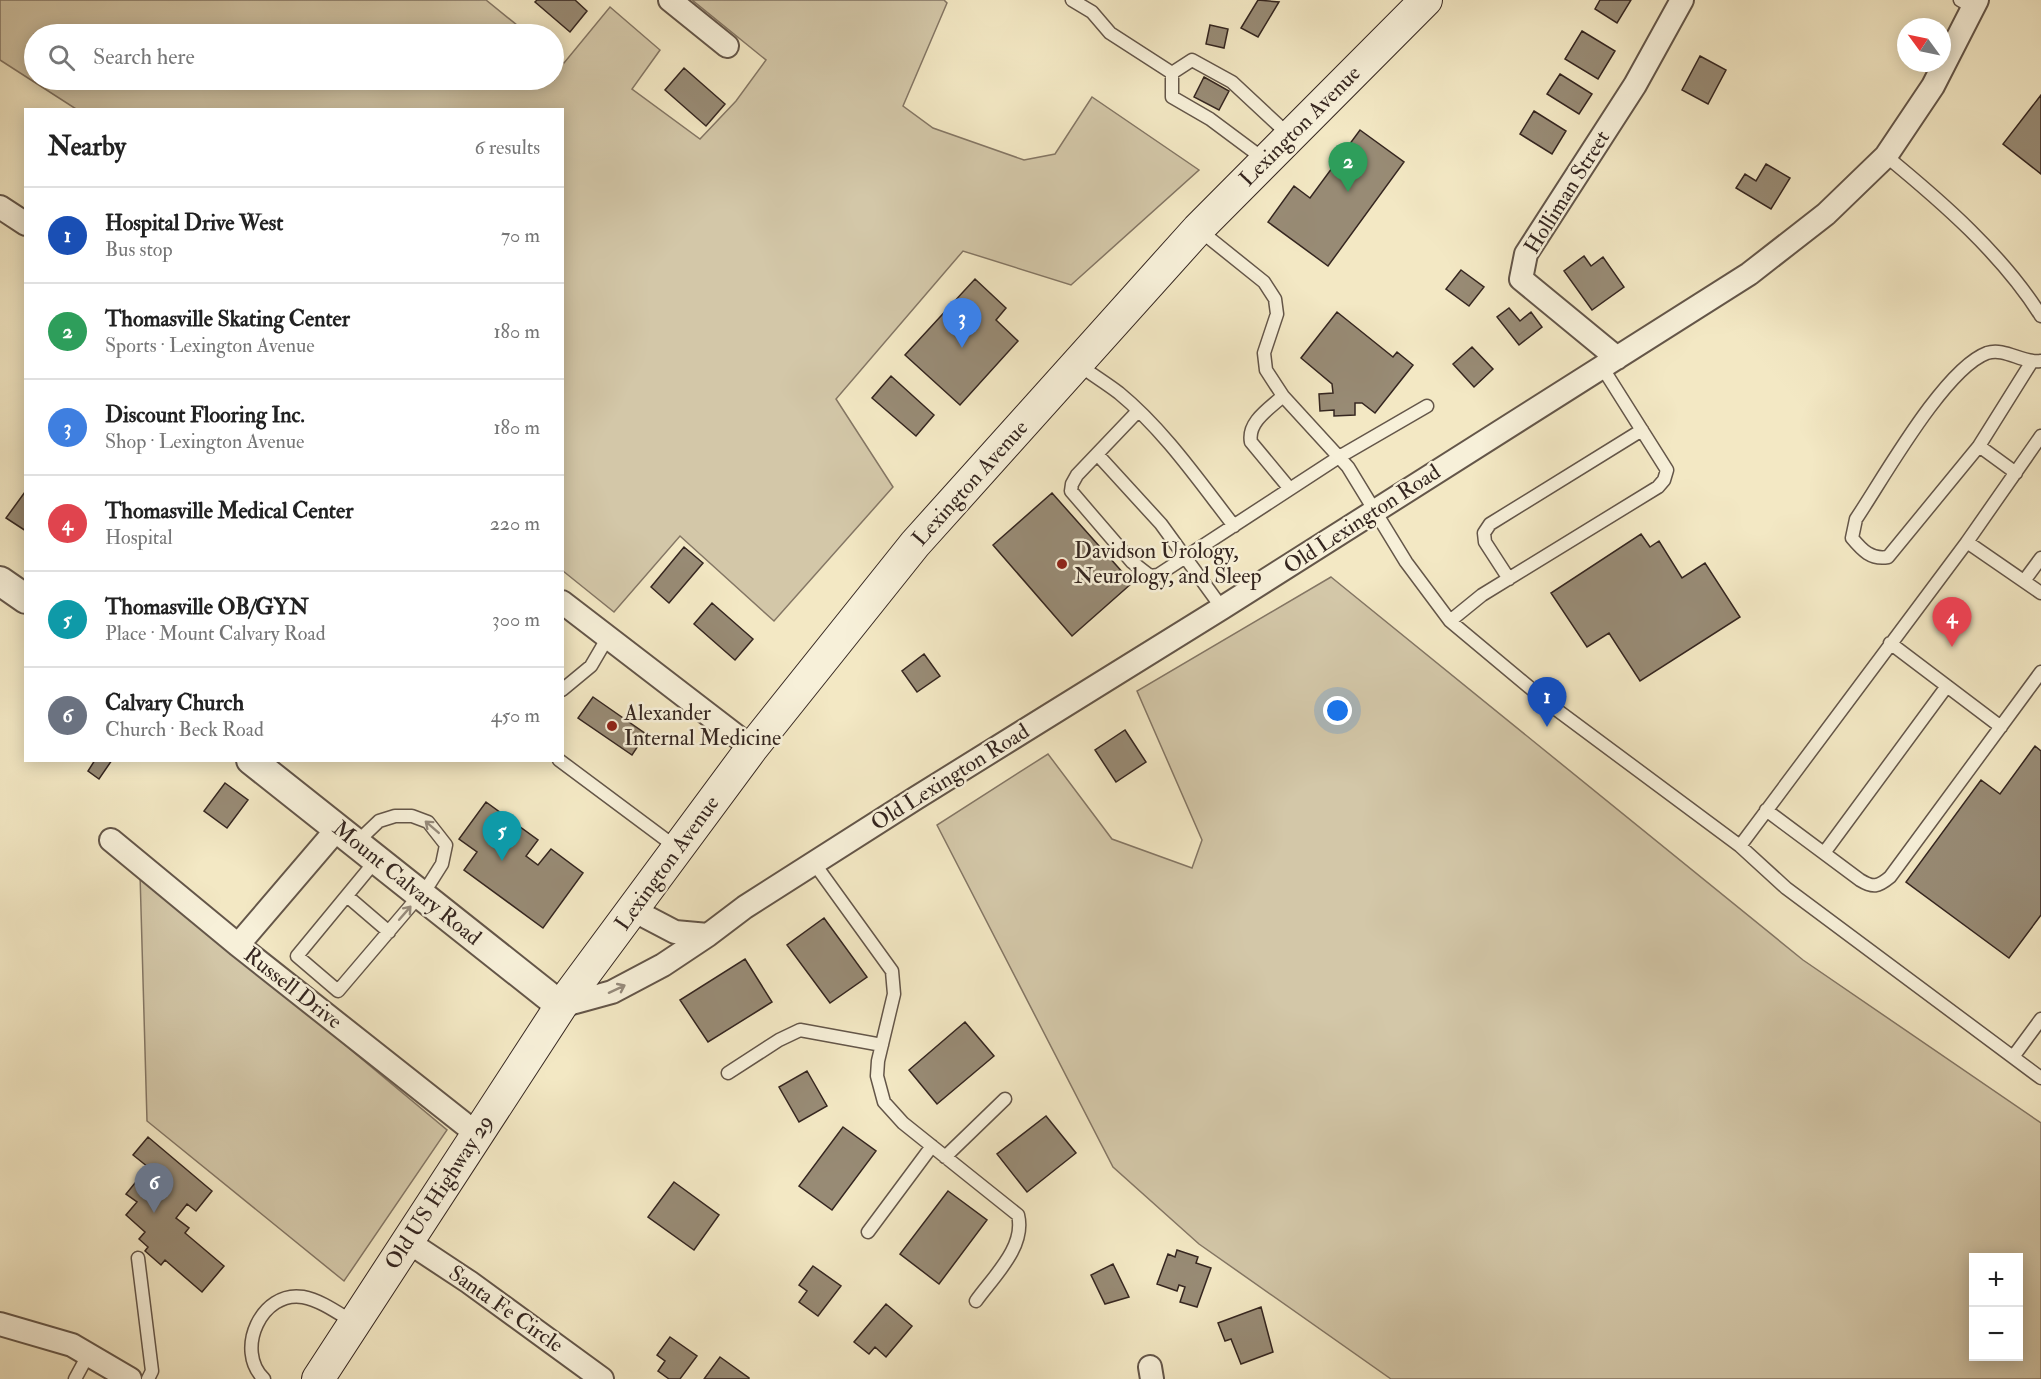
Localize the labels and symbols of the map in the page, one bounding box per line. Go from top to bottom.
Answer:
north arrow [1897,18,1951,72]
street label: Lexington Avenue [1233,59,1367,193]
street label: Holliman Street [1518,125,1616,259]
pin: 2 [1328,142,1368,192]
pin: 3 [942,298,982,348]
street label: Lexington Avenue [906,414,1034,552]
street label: Old Lexington Road [1278,458,1446,580]
place label: Davidson Urology, Neurology, and Sleep [1074,537,1262,591]
marker: Davidson Urology, Neurology, and Sleep [1055,557,1069,571]
pin: 4 [1932,598,1972,647]
pin: 1 [1528,678,1566,727]
your location [1323,696,1352,725]
place label: Alexander Internal Medicine [623,699,781,752]
street label: Old Lexington Road [866,717,1034,837]
marker: Alexander Internal Medicine [605,719,619,733]
street label: Lexington Avenue [609,790,725,936]
pin: 5 [482,812,522,861]
street label: Mount Calvary Road [327,814,487,952]
one-way arrow [424,820,439,834]
one-way arrow [398,906,412,921]
street label: Russell Drive [238,941,348,1035]
one-way arrow [607,982,625,994]
street label: Old US Highway 29 [378,1109,500,1275]
pin: 6 [134,1164,174,1213]
street label: Santa Fe Circle [443,1259,569,1359]

